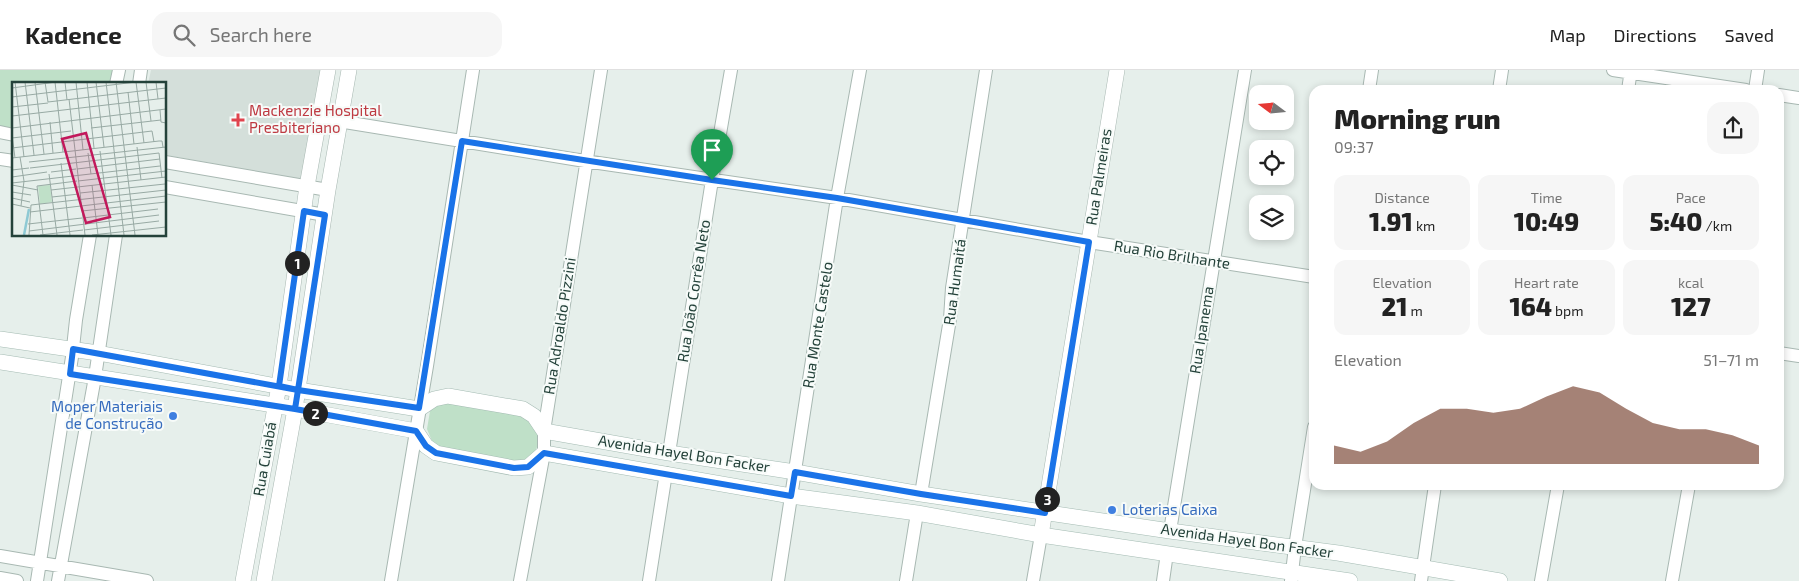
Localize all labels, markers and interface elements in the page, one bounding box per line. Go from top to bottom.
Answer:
search box [152,12,502,57]
text: Kadence [25,20,122,49]
icon: search [170,21,198,49]
text: Search here [210,23,312,46]
text: Map [1549,24,1586,46]
text: Directions [1614,24,1697,46]
text: Saved [1725,24,1774,46]
inset map [12,82,166,236]
north arrow [1249,85,1294,130]
map controls [1249,85,1294,240]
place label: Mackenzie Hospital Presbiteriano [249,101,382,136]
text: Morning run [1334,101,1501,135]
button: share [1707,102,1759,154]
marker: Mackenzie Hospital Presbiteriano [231,113,245,127]
street label: Rua Palmeiras [1081,127,1115,226]
pin [691,129,733,180]
icon: arrive [698,136,726,164]
text: 09:37 [1334,137,1374,156]
button: locate [1249,140,1294,185]
text: Distance [1375,189,1430,206]
text: Time [1531,189,1562,206]
text: Pace [1676,189,1706,206]
button: layers [1249,195,1294,240]
text: 1.91 [1369,206,1413,236]
text: 10:49 [1514,206,1579,236]
text: 5:40 [1649,206,1703,236]
text: km [1413,217,1435,234]
text: /km [1703,217,1732,234]
street label: Rua João Corrêa Neto [673,218,713,363]
street label: Rua Rio Brilhante [1113,236,1231,272]
street label: Rua Humaitá [939,238,969,326]
pin: 1 [284,250,310,276]
text: 1 [294,255,301,272]
street label: Rua Adroaldo Pizzini [539,256,579,396]
street label: Rua Monte Castelo [798,260,836,389]
text: Elevation [1372,274,1432,291]
text: Heart rate [1514,274,1579,291]
text: kcal [1678,274,1704,291]
street label: Rua Ipanema [1185,285,1217,375]
text: 21 [1381,291,1408,321]
text: 164 [1509,291,1552,321]
text: 127 [1671,291,1711,321]
text: m [1408,302,1423,319]
text: bpm [1552,302,1584,319]
text: Elevation [1334,350,1402,369]
text: 51–71 m [1703,350,1759,369]
place label: Moper Materiais de Construção [51,397,163,433]
pin: 2 [302,400,328,426]
text: 2 [311,405,320,422]
marker: Moper Materiais de Construção [167,410,179,422]
street label: Rua Cuiabá [249,420,279,497]
street label: Avenida Hayel Bon Facker [597,431,771,475]
pin: 3 [1034,486,1060,512]
text: 3 [1044,491,1051,508]
place label: Loterias Caixa [1122,500,1218,518]
marker: Loterias Caixa [1106,504,1118,516]
street label: Avenida Hayel Bon Facker [1160,519,1334,561]

